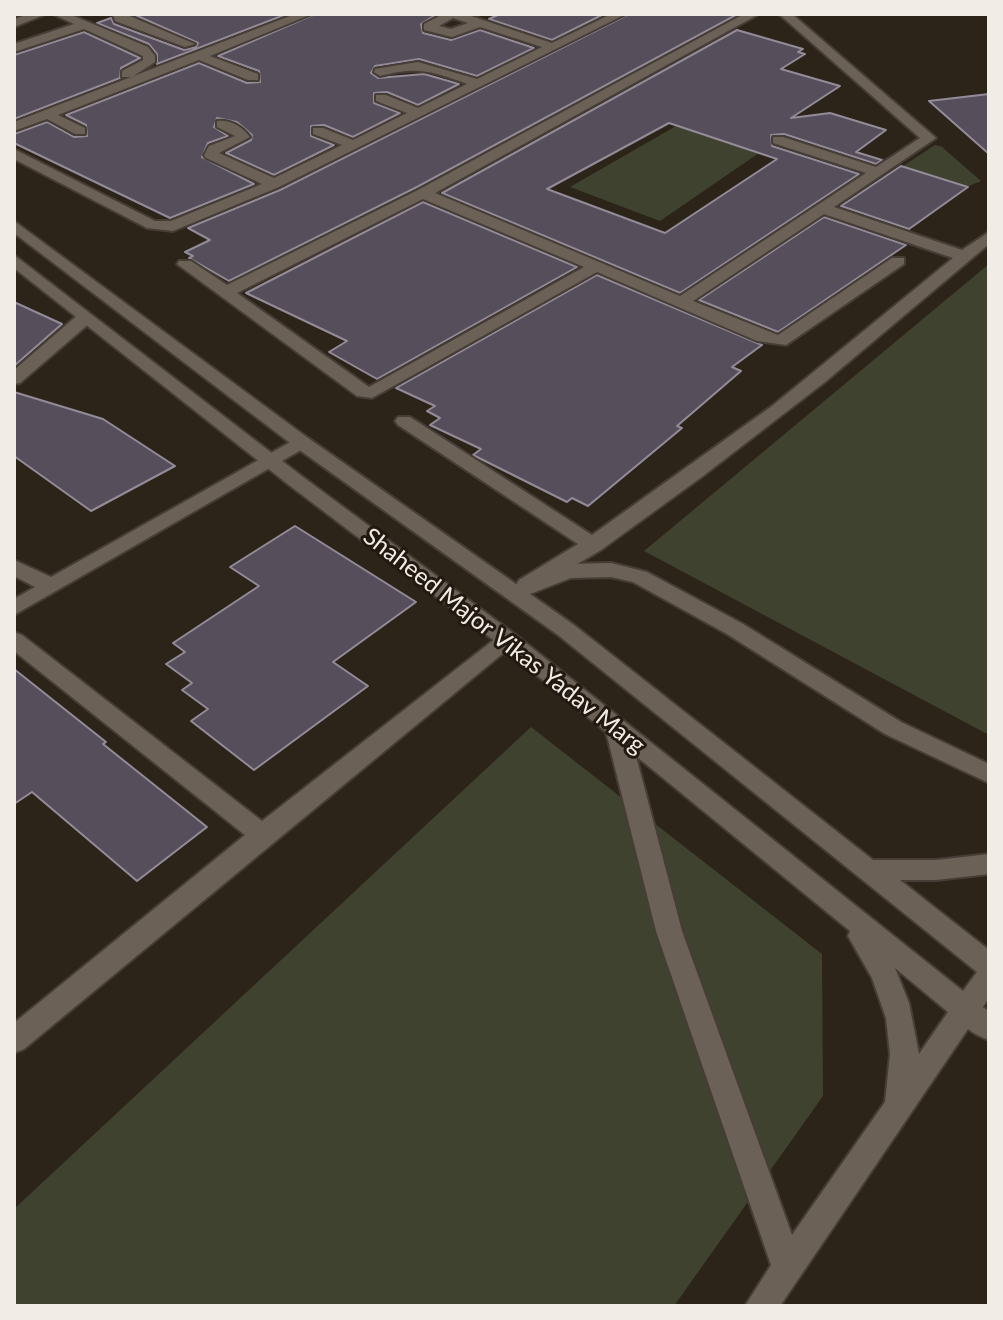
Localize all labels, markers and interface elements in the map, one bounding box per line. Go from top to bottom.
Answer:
street label: Shaheed Major Vikas Yadav Marg [357,522,651,760]

